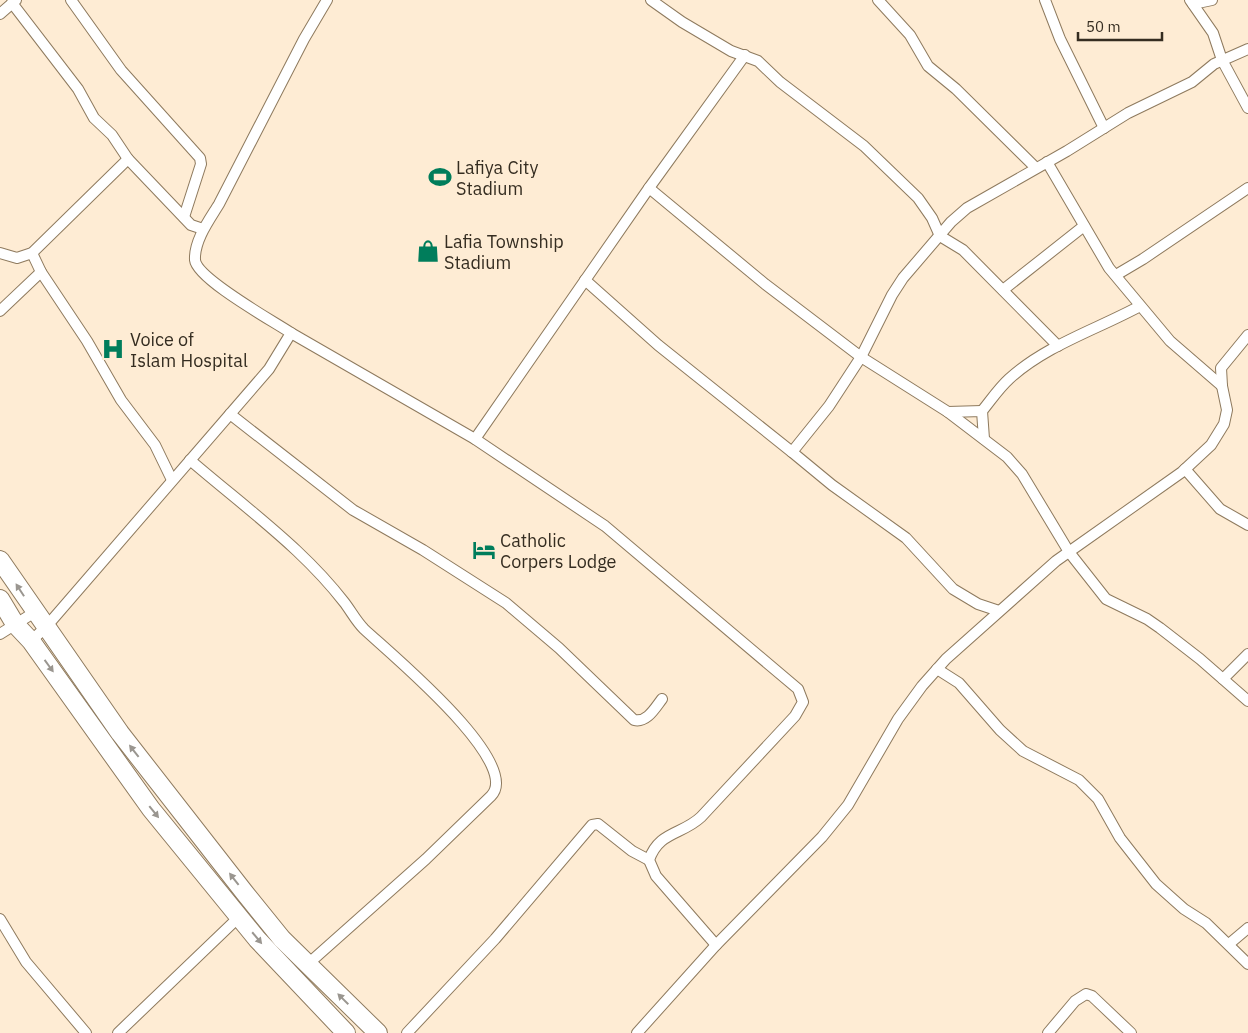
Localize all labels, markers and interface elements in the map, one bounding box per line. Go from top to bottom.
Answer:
scale bar [1078,10,1162,42]
text: 50 m [1086,17,1121,36]
place label: Lafiya City Stadium [456,156,538,200]
sports icon: Lafiya City Stadium [427,164,453,190]
place label: Lafia Township Stadium [444,230,564,274]
shop icon: Lafia Township Stadium [415,238,441,264]
place label: Voice of Islam Hospital [130,328,248,372]
hospital icon: Voice of Islam Hospital [100,336,126,362]
place label: Catholic Corpers Lodge [500,529,617,573]
hotel icon: Catholic Corpers Lodge [471,537,497,563]
one-way arrow [15,583,25,596]
one-way arrow [44,659,54,673]
one-way arrow [129,744,139,758]
one-way arrow [149,805,160,818]
one-way arrow [229,872,239,886]
one-way arrow [251,932,262,944]
one-way arrow [337,993,349,1005]

